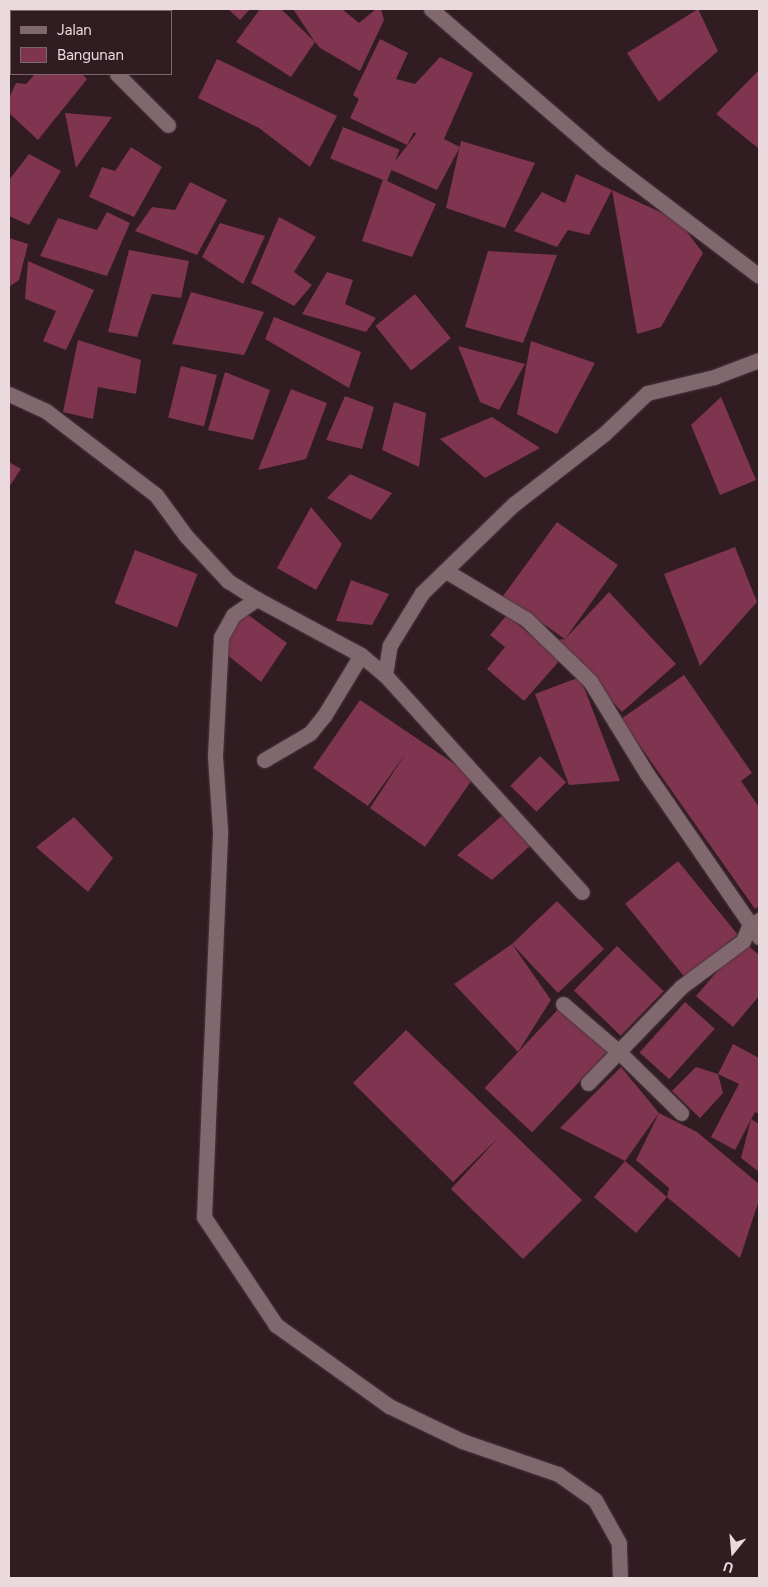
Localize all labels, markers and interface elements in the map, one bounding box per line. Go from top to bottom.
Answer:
legend [10,10,172,75]
text: Jalan [57,21,92,39]
text: Bangunan [57,46,124,64]
north arrow [708,1527,758,1577]
text: U [721,1557,736,1576]

